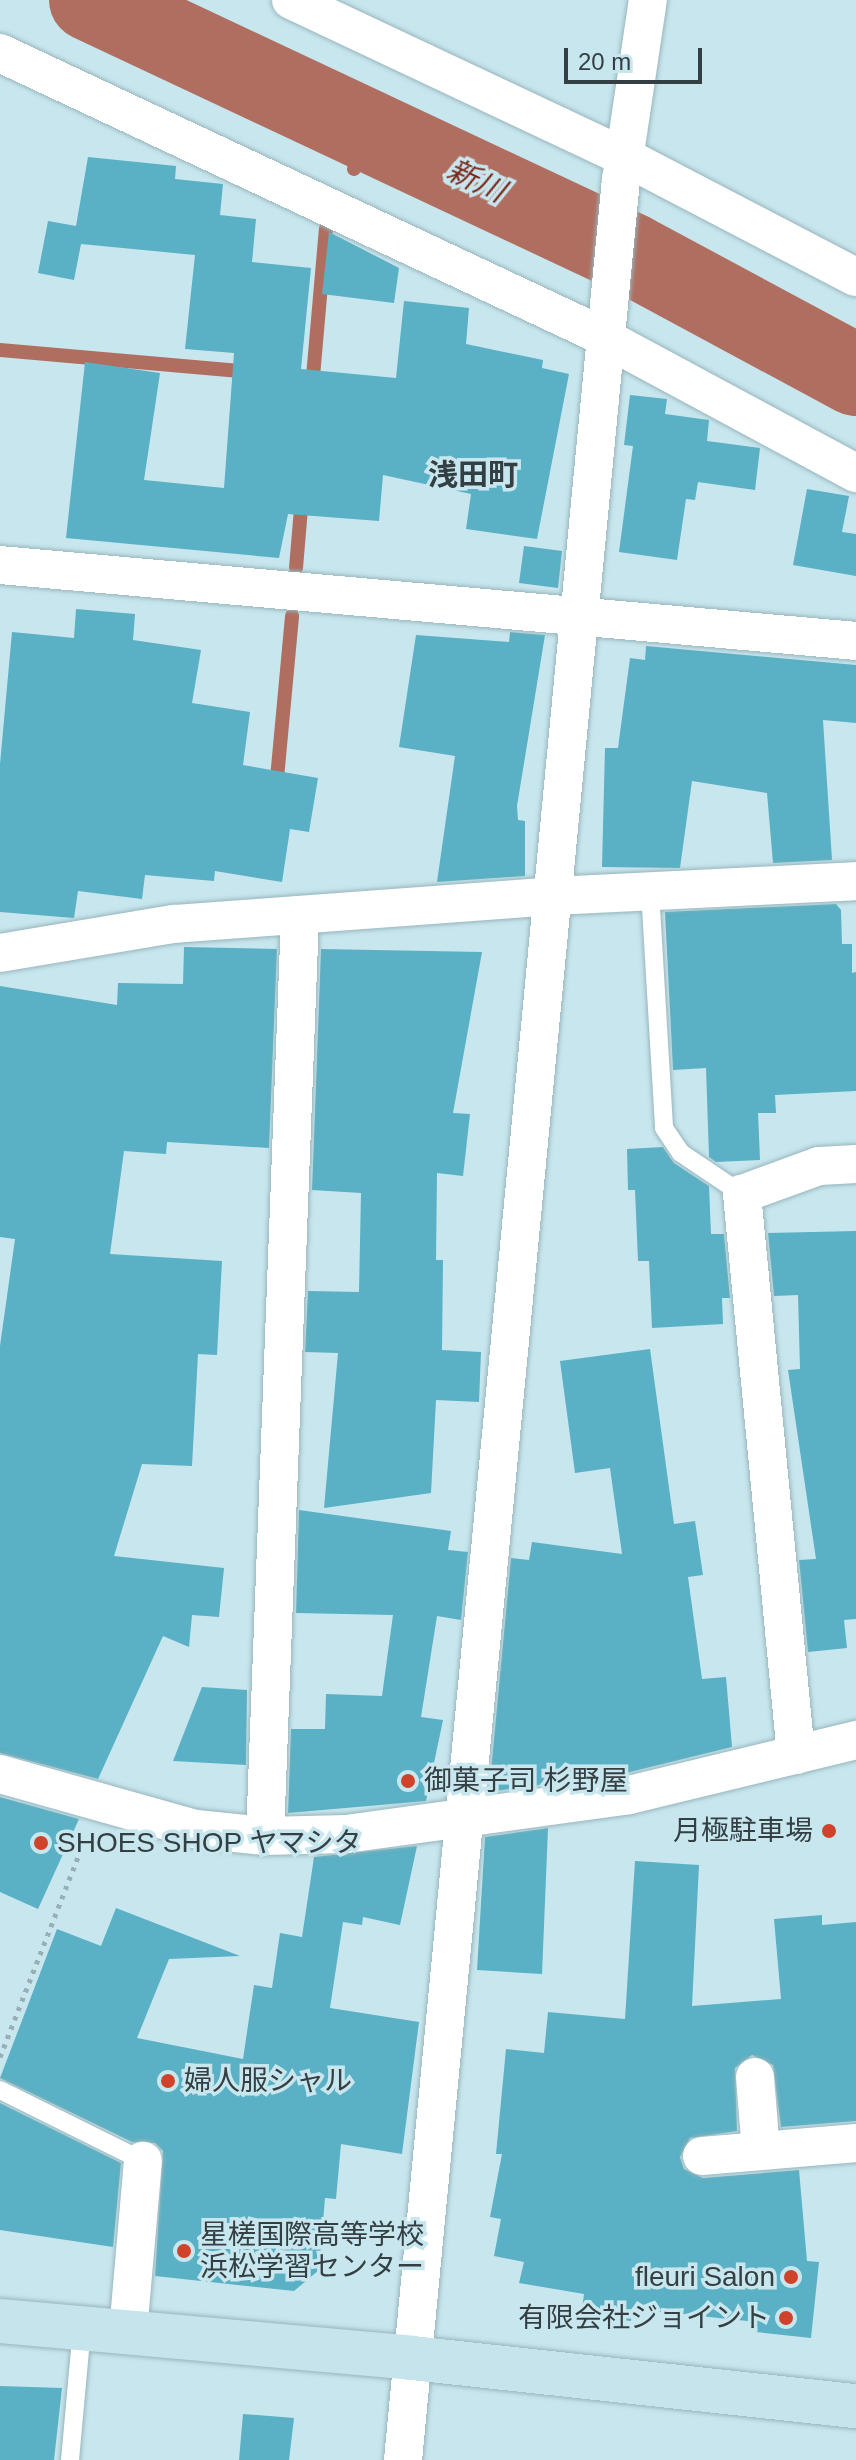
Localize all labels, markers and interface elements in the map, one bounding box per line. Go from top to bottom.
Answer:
scale bar [568,32,706,82]
text: 20 m [578,48,631,75]
water label: 新川 [441,152,511,210]
district label: 浅田町 [428,457,518,493]
place label: 御菓子司 杉野屋 [424,1764,628,1798]
marker: 御菓子司 杉野屋 [399,1772,417,1790]
place label: 月極駐車場 [673,1814,813,1848]
marker: 月極駐車場 [820,1822,838,1840]
place label: SHOES SHOP ヤマシタ [57,1826,362,1860]
marker: SHOES SHOP ヤマシタ [32,1834,50,1852]
place label: 婦人服シャル [184,2064,352,2098]
marker: 婦人服シャル [159,2072,177,2090]
place label: 星槎国際高等学校 浜松学習センター [200,2218,424,2284]
marker: 星槎国際高等学校 浜松学習センター [175,2242,193,2260]
place label: fleuri Salon [635,2260,775,2294]
marker: fleuri Salon [782,2268,800,2286]
place label: 有限会社ジョイント [518,2301,770,2335]
marker: 有限会社ジョイント [777,2309,795,2327]

